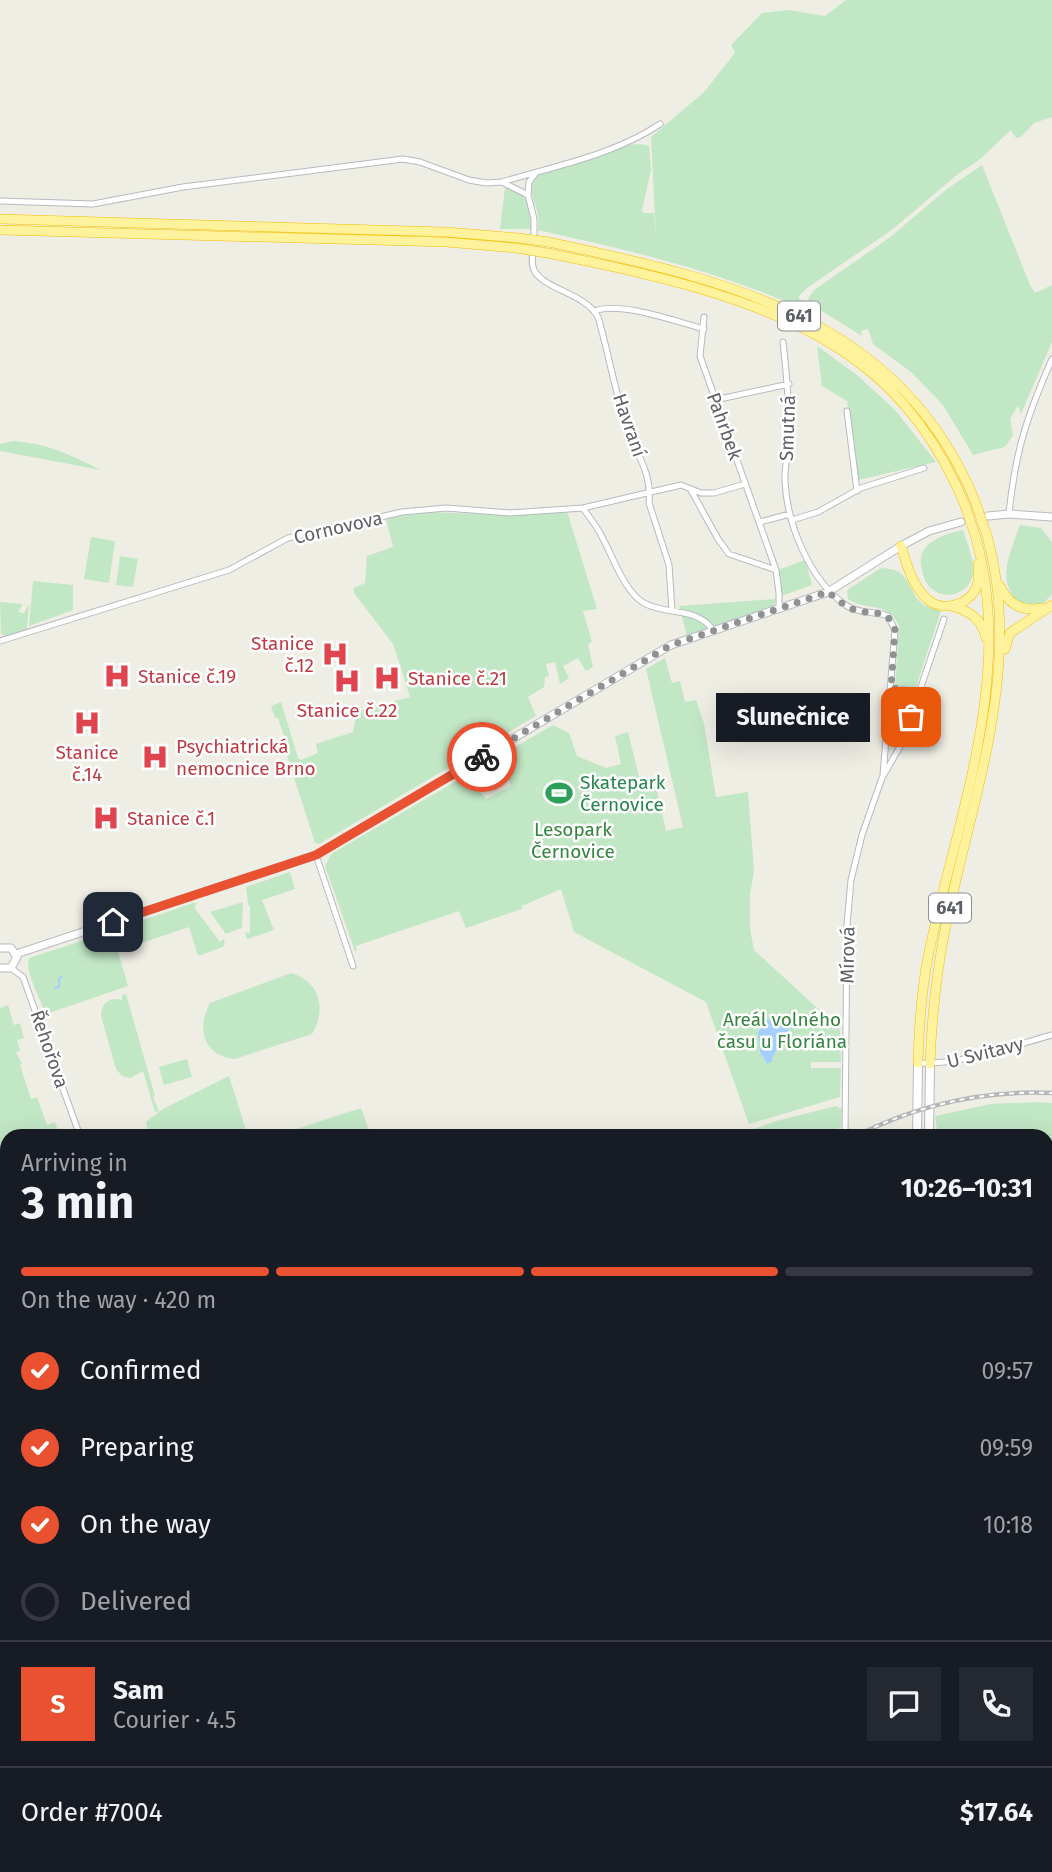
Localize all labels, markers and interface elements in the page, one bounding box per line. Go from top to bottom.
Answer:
road number: 641 [778,302,820,330]
street label: Pahrbek [702,389,747,463]
street label: Havraní [608,390,651,460]
street label: Smutná [775,395,800,461]
street label: Cornovova [291,506,385,549]
place label: Stanice č.12 [251,632,314,677]
hospital icon: Stanice č.12 [320,639,350,669]
hospital icon: Stanice č.19 [102,661,132,691]
hospital icon: Stanice č.21 [372,663,402,693]
place label: Stanice č.19 [138,665,236,688]
hospital icon: Stanice č.22 [332,666,362,696]
place label: Stanice č.21 [408,667,507,690]
pin [881,687,941,747]
callout: Slunečnice [715,692,869,742]
icon: bag [892,698,930,736]
place label: Stanice č.22 [297,699,397,722]
text: Slunečnice [736,703,850,731]
hospital icon: Stanice č.14 [72,708,102,738]
courier [447,722,517,792]
place label: Psychiatrická nemocnice Brno [176,735,316,780]
icon: bike [463,738,501,776]
place label: Stanice č.14 [56,741,118,786]
hospital icon: Psychiatrická nemocnice Brno [140,742,170,772]
place label: Skatepark Černovice [580,771,666,816]
sports icon: Skatepark Černovice [544,778,574,808]
hospital icon: Stanice č.1 [91,803,121,833]
place label: Stanice č.1 [127,807,215,830]
park label: Lesopark Černovice [531,818,615,863]
pin [83,892,143,952]
road number: 641 [929,894,971,923]
icon: home [94,903,132,941]
street label: Mírová [836,926,859,984]
street label: Řehořova [25,1007,74,1091]
park label: Areál volného času u Floriána [717,1008,847,1053]
street label: U Svitavy [945,1032,1026,1073]
text: Arriving in [21,1149,128,1177]
text: 10:26–10:31 [901,1173,1033,1204]
text: 3 min [21,1175,134,1230]
text: On the way · 420 m [21,1286,216,1314]
icon: check [21,1352,59,1390]
text: Confirmed [80,1355,201,1386]
text: 09:57 [982,1357,1033,1385]
icon: check [21,1429,59,1467]
text: Preparing [80,1432,193,1463]
text: 09:59 [979,1434,1033,1462]
icon: check [21,1506,59,1544]
text: On the way [80,1509,211,1540]
text: 10:18 [983,1511,1033,1539]
text: Delivered [80,1586,192,1617]
button: chat [867,1667,941,1741]
button: phone [959,1667,1033,1741]
text: Sam [113,1675,164,1706]
text: S [51,1689,65,1720]
text: Courier · 4.5 [113,1706,236,1734]
text: Order #7004 [21,1797,163,1828]
text: $17.64 [960,1797,1033,1828]

